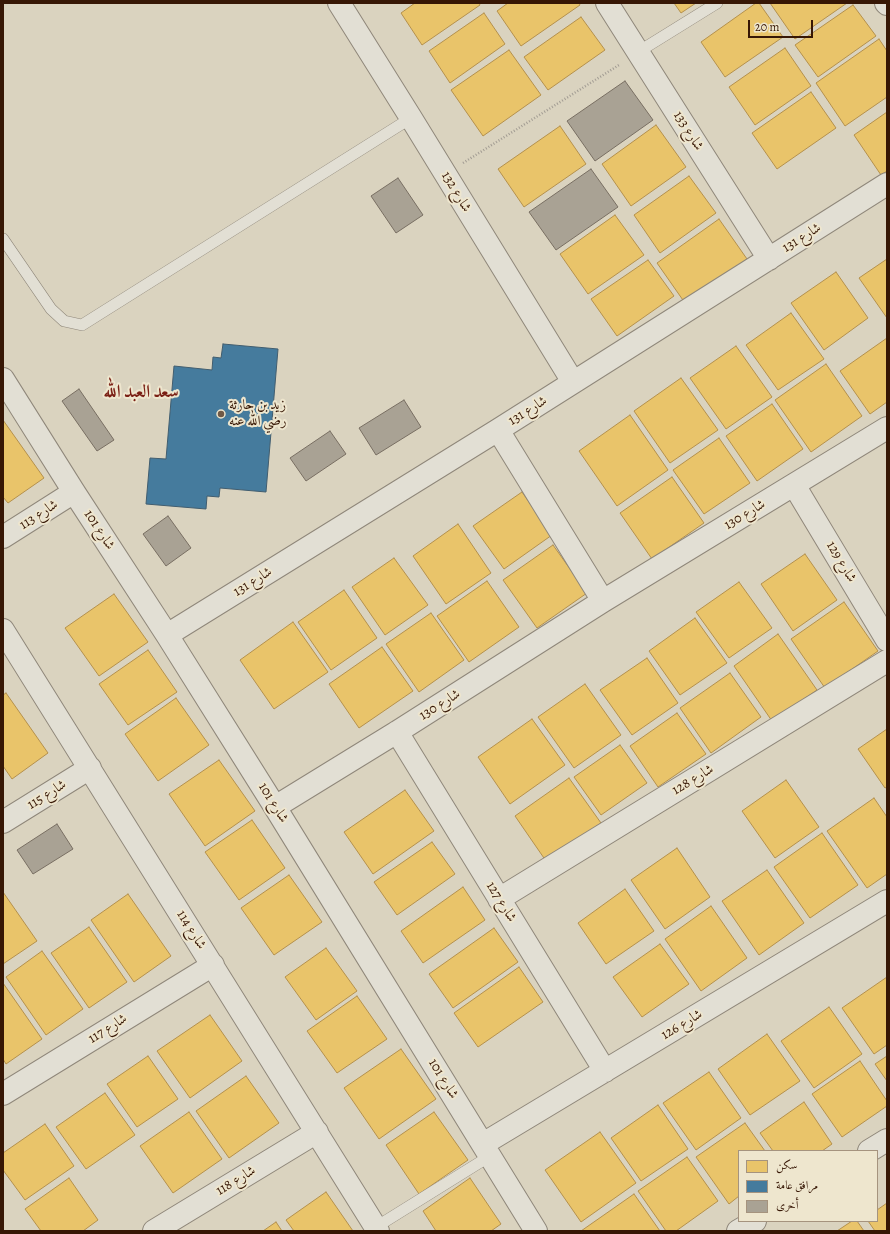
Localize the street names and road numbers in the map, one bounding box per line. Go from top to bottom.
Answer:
street label: شارع 133 [669,108,707,154]
street label: شارع 132 [437,169,475,215]
street label: شارع 131 [780,220,824,256]
street label: شارع 131 [506,393,550,429]
street label: شارع 113 [17,496,61,534]
street label: شارع 130 [721,496,769,534]
street label: شارع 101 [80,507,118,553]
street label: شارع 129 [822,538,860,586]
street label: شارع 131 [231,564,275,600]
street label: شارع 130 [416,686,464,724]
street label: شارع 128 [669,761,717,799]
street label: شارع 115 [24,777,70,813]
street label: شارع 101 [254,780,292,826]
street label: شارع 127 [482,879,520,925]
street label: شارع 114 [172,907,210,953]
street label: شارع 126 [658,1006,706,1044]
street label: شارع 117 [86,1011,130,1047]
street label: شارع 101 [424,1056,462,1102]
street label: شارع 118 [213,1163,259,1199]

